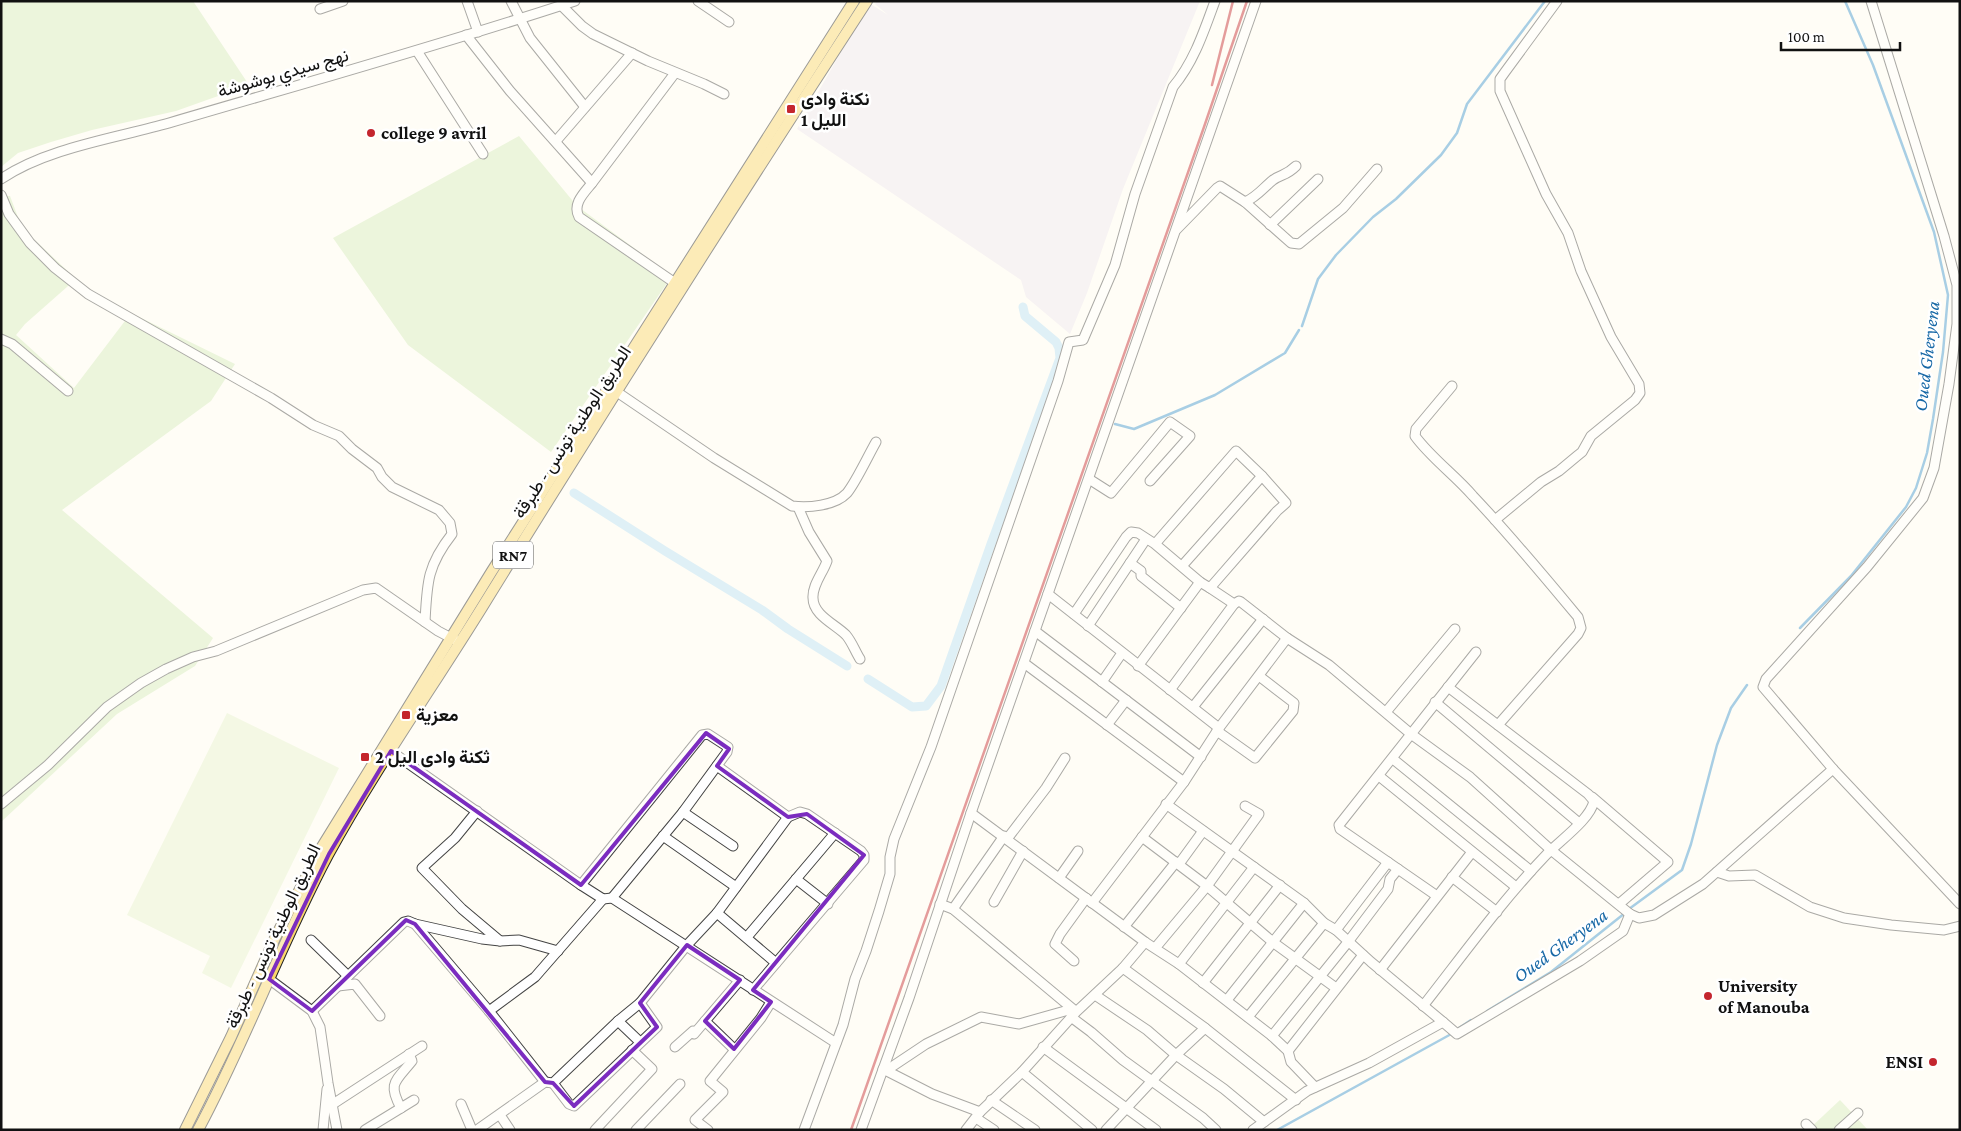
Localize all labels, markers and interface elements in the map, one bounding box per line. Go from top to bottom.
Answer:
scale bar [1781,20,1900,52]
text: 100 m [1788,29,1825,45]
street label: نهج سيدي بوشوشة [215,45,352,106]
place label: نكنة وادى الليل 1 [801,89,870,131]
marker: نكنة وادى الليل 1 [785,103,797,115]
place label: college 9 avril [381,123,487,143]
marker: college 9 avril [365,127,377,139]
water label: Oued Gheryena [1909,300,1944,412]
street label: الطريق الوطنية تونس - طبرقة [509,342,636,522]
road number: RN7 [493,542,533,568]
place label: معزية [416,705,459,726]
marker: معزية [400,709,412,721]
place label: ثكنة وادى اليل 2 [375,747,490,768]
marker: ثكنة وادى اليل 2 [359,751,371,763]
street label: الطريق الوطنية تونس - طبرقة [221,841,325,1032]
water label: Oued Gheryena [1509,904,1611,987]
place label: University of Manouba [1718,976,1810,1017]
marker: University of Manouba [1702,990,1714,1002]
place label: ENSI [1885,1052,1923,1072]
marker: ENSI [1927,1056,1939,1068]

